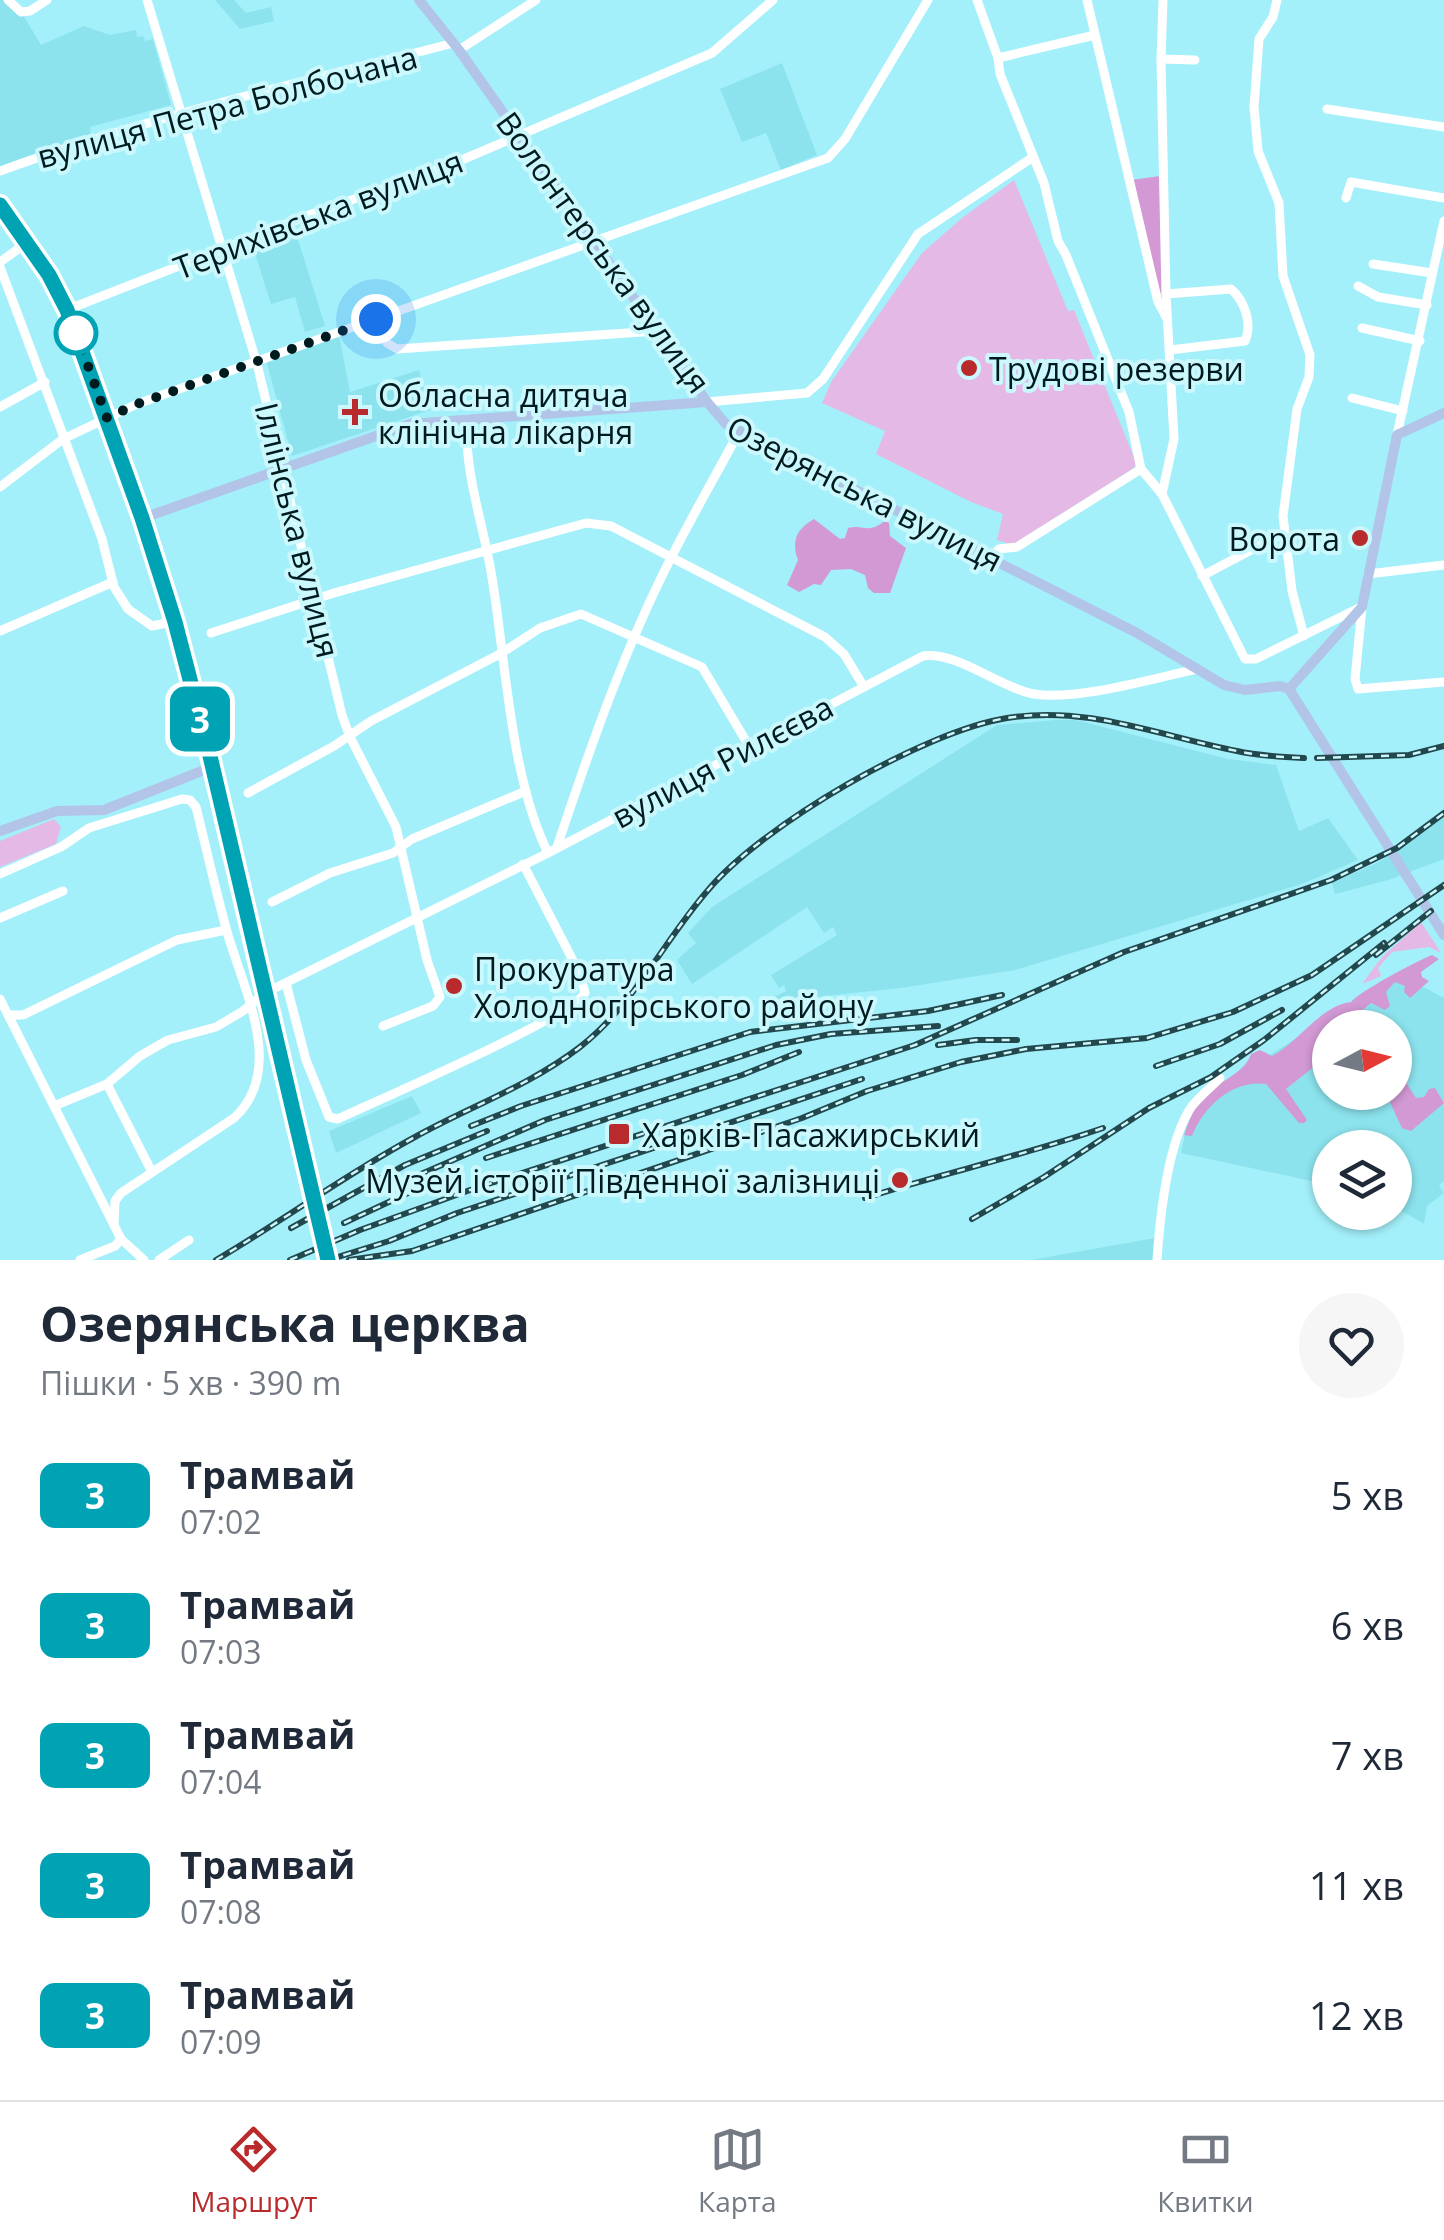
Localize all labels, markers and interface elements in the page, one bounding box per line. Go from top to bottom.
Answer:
street label: вулиця Петра Болбочана [32,35,422,177]
street label: Волонтерська вулиця [487,103,721,401]
street label: Терихівська вулиця [167,139,469,289]
your location [351,294,401,344]
unlabelled marker [55,312,97,354]
place label: Трудові резерви [989,347,1244,390]
marker: Трудові резерви [958,357,980,379]
place label: Обласна дитяча клінічна лікарня [378,373,633,453]
street label: Іллінська вулиця [246,398,350,662]
marker: Обласна дитяча клінічна лікарня [342,399,368,425]
street label: Озерянська вулиця [720,405,1010,581]
place label: Ворота [1228,517,1340,560]
marker: Ворота [1349,527,1371,549]
street label: вулиця Рилєєва [604,685,840,837]
line badge: 3 [168,686,232,752]
text: 3 [190,696,210,743]
place label: Прокуратура Холодногірського району [474,947,874,1027]
marker: Прокуратура Холодногірського району [443,975,465,997]
north arrow [1312,1010,1412,1110]
map controls [1312,1010,1412,1230]
place label: Харків-Пасажирський [642,1113,980,1156]
marker: Харків-Пасажирський [606,1121,632,1147]
button: layers [1312,1130,1412,1230]
place label: Музей історії Південної залізниці [365,1159,880,1202]
marker: Музей історії Південної залізниці [889,1169,911,1191]
text: Озерянська церква [40,1291,530,1356]
button: heart [1299,1293,1404,1398]
text: Пішки · 5 хв · 390 m [40,1361,341,1404]
text: Трамвай [180,1448,355,1500]
text: 5 хв [1331,1469,1404,1521]
text: 3 [85,1472,105,1519]
text: 07:02 [180,1500,262,1543]
text: Трамвай [180,1578,355,1630]
text: 6 хв [1331,1599,1404,1651]
text: 3 [85,1602,105,1649]
text: 07:03 [180,1630,262,1673]
text: Трамвай [180,1708,355,1760]
text: 7 хв [1331,1729,1404,1781]
text: 3 [85,1732,105,1779]
text: 07:04 [180,1760,262,1803]
text: Трамвай [180,1838,355,1890]
text: 11 хв [1309,1859,1404,1911]
text: 3 [85,1862,105,1909]
text: 07:08 [180,1890,262,1933]
text: Трамвай [180,1968,355,2020]
text: 12 хв [1309,1989,1404,2041]
text: 3 [85,1992,105,2039]
text: 07:09 [180,2020,262,2063]
tab: Маршрут [190,2122,317,2220]
tab: Карта [698,2122,777,2220]
tab: Квитки [1157,2122,1254,2220]

